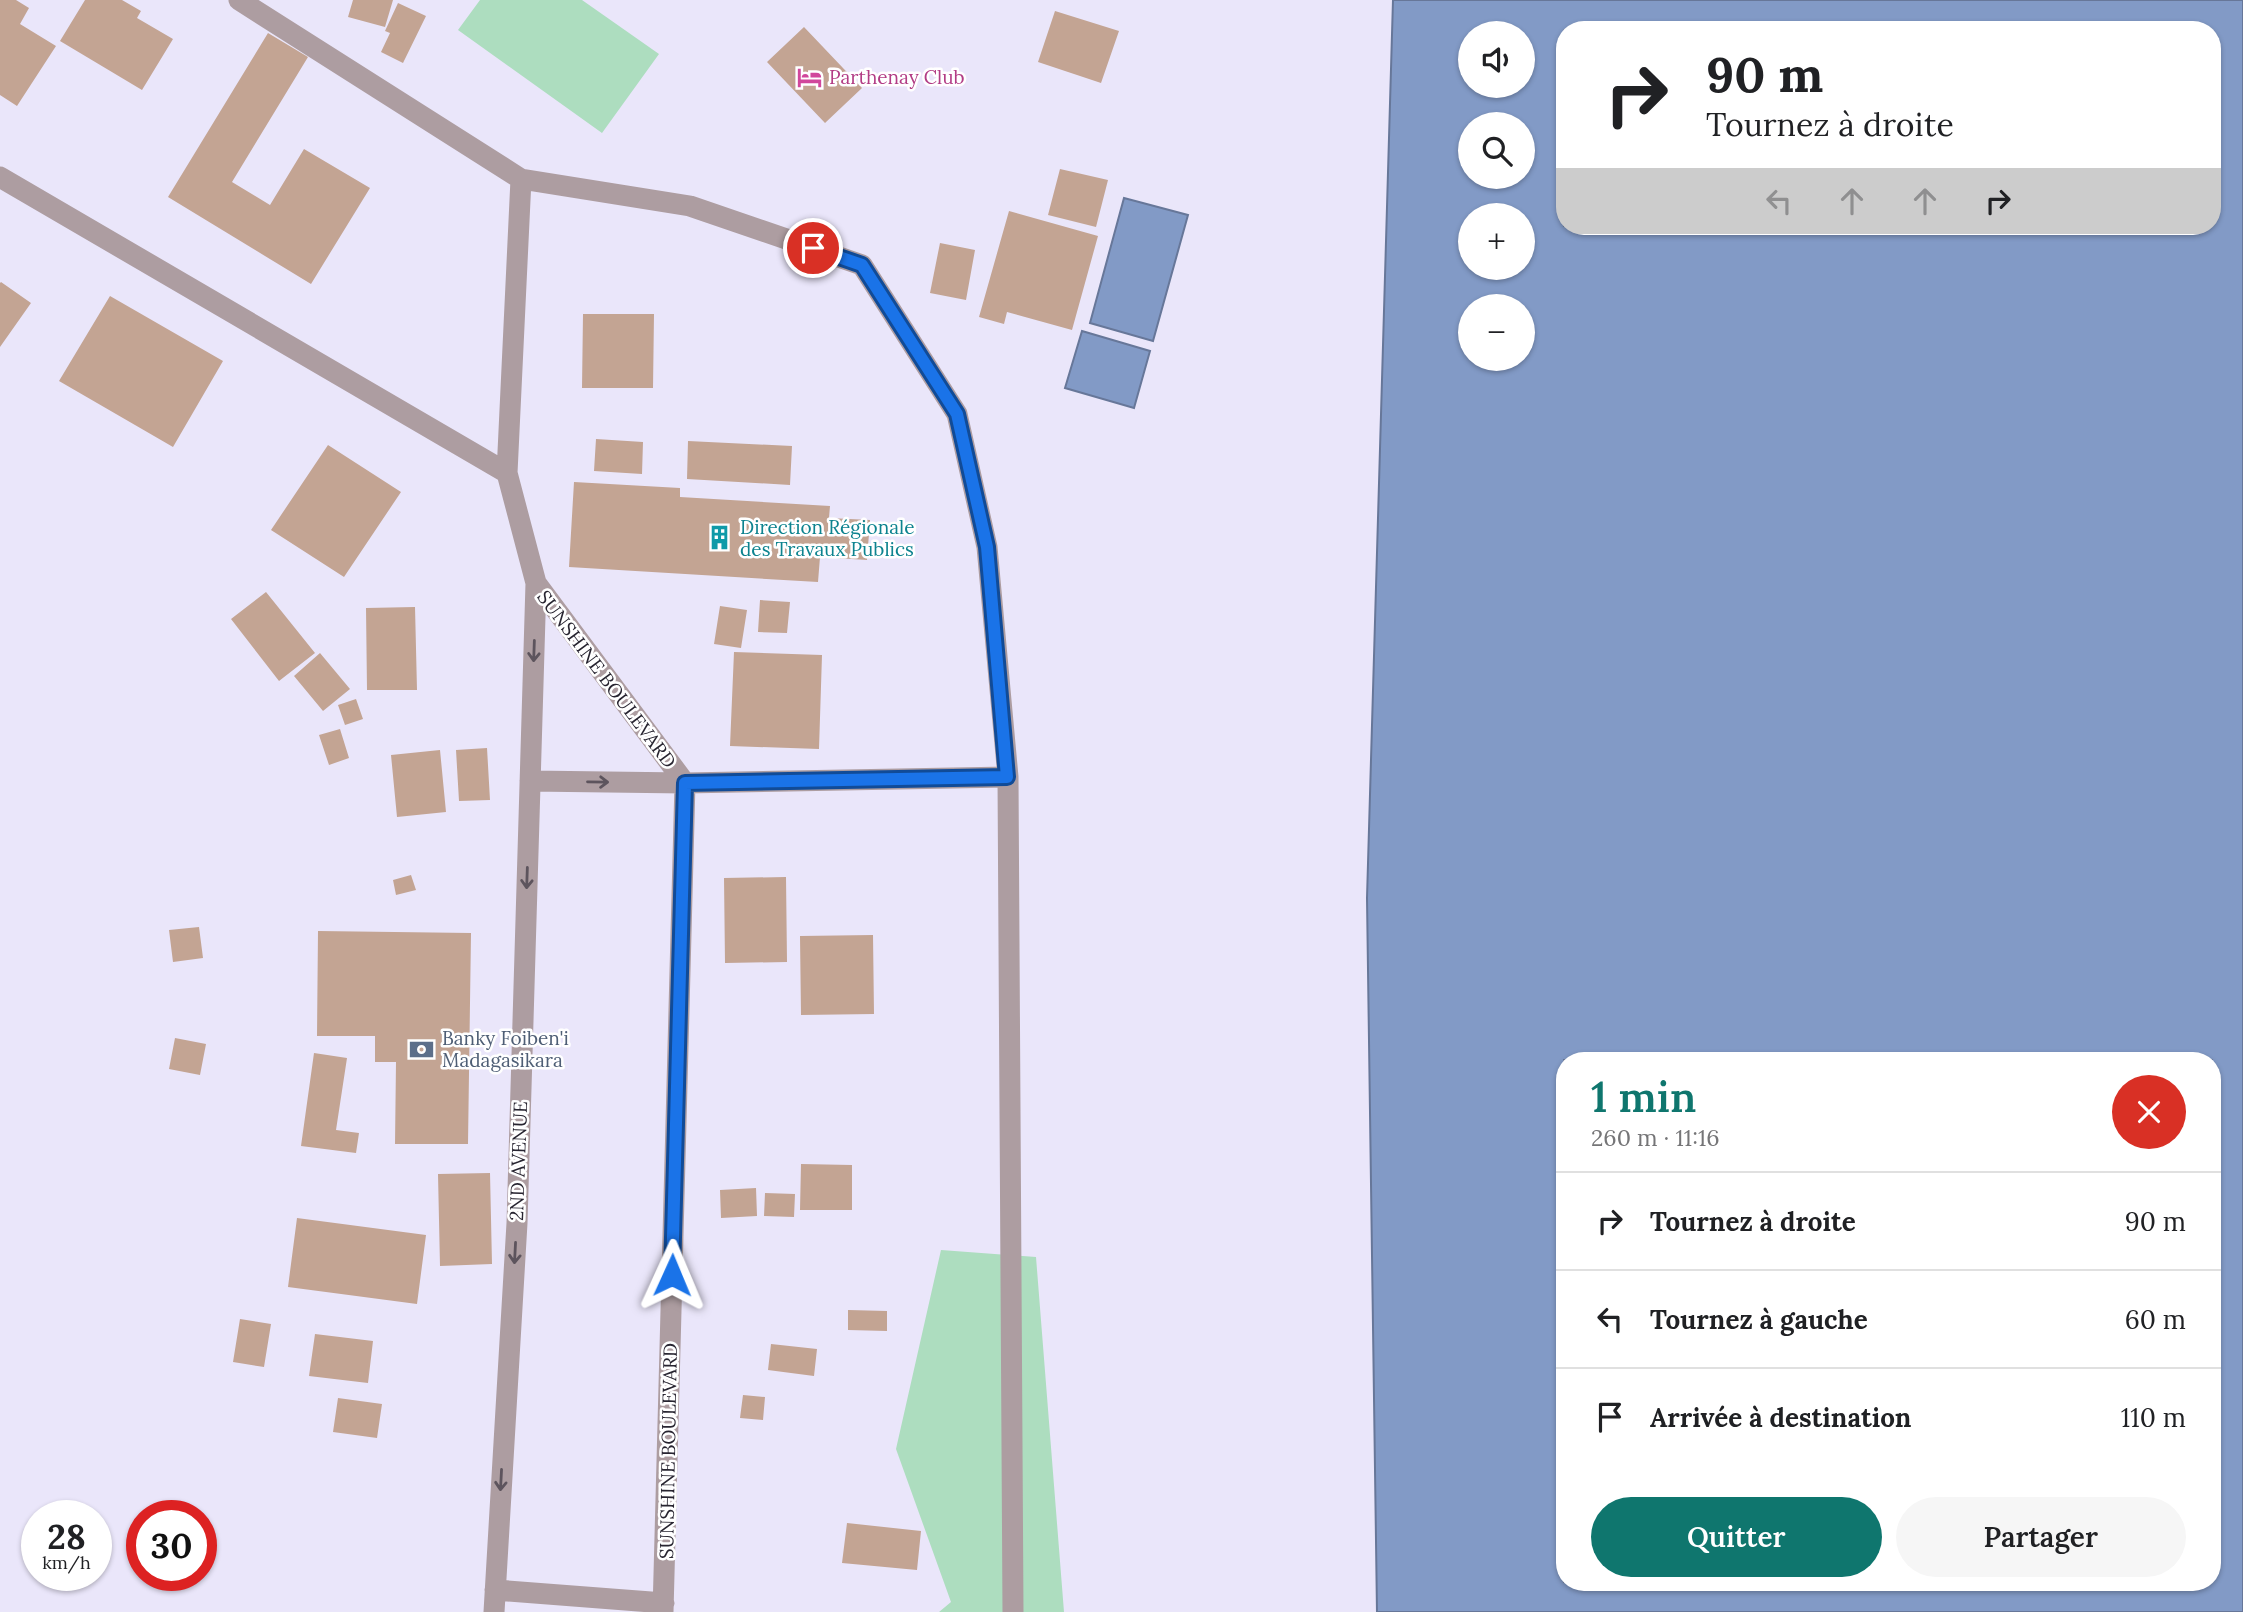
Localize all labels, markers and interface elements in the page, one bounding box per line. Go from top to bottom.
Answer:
map controls [1458,21,1535,371]
button: sound [1458,21,1535,98]
text: 90 m [1706,43,1823,105]
icon: right [1591,49,1682,140]
hotel icon: Parthenay Club [795,63,823,91]
place label: Parthenay Club [829,65,965,89]
text: Tournez à droite [1706,104,1954,145]
button: search [1458,112,1535,189]
icon: left [1760,182,1798,220]
icon: ahead [1833,182,1871,220]
icon: ahead [1906,182,1944,220]
icon: right [1979,182,2017,220]
button: + [1458,203,1535,280]
pin [783,218,843,278]
icon: arrive [794,229,832,267]
button: − [1458,294,1535,371]
place label: Direction Régionale des Travaux Publics [740,515,914,561]
building icon: Direction Régionale des Travaux Publics [706,524,734,552]
street label: SUNSHINE BOULEVARD [532,585,682,773]
one-way arrow [527,639,540,662]
one-way arrow [586,775,609,789]
one-way arrow [520,867,533,890]
place label: Banky Foiben'i Madagasikara [442,1026,569,1072]
bank icon: Banky Foiben'i Madagasikara [408,1035,436,1063]
text: 1 min [1591,1070,1696,1124]
button: close [2112,1075,2186,1149]
street label: 2ND AVENUE [504,1101,532,1221]
text: 260 m · 11:16 [1591,1123,1720,1152]
icon: right [1591,1202,1629,1240]
text: Tournez à droite [1650,1205,1856,1238]
text: 90 m [2125,1205,2186,1238]
position arrow [635,1238,709,1312]
one-way arrow [508,1241,521,1263]
icon: left [1591,1300,1629,1338]
text: Tournez à gauche [1650,1303,1868,1336]
text: 60 m [2125,1303,2186,1336]
street label: SUNSHINE BOULEVARD [654,1343,682,1559]
icon: arrive [1591,1398,1629,1436]
text: Arrivée à destination [1650,1401,1911,1434]
text: 110 m [2121,1401,2186,1434]
one-way arrow [495,1468,508,1491]
button: Quitter [1591,1497,1882,1577]
button: Partager [1896,1497,2186,1577]
speed limit sign: 30 [126,1500,217,1591]
text: 28 [47,1514,86,1559]
text: km/h [42,1551,91,1574]

